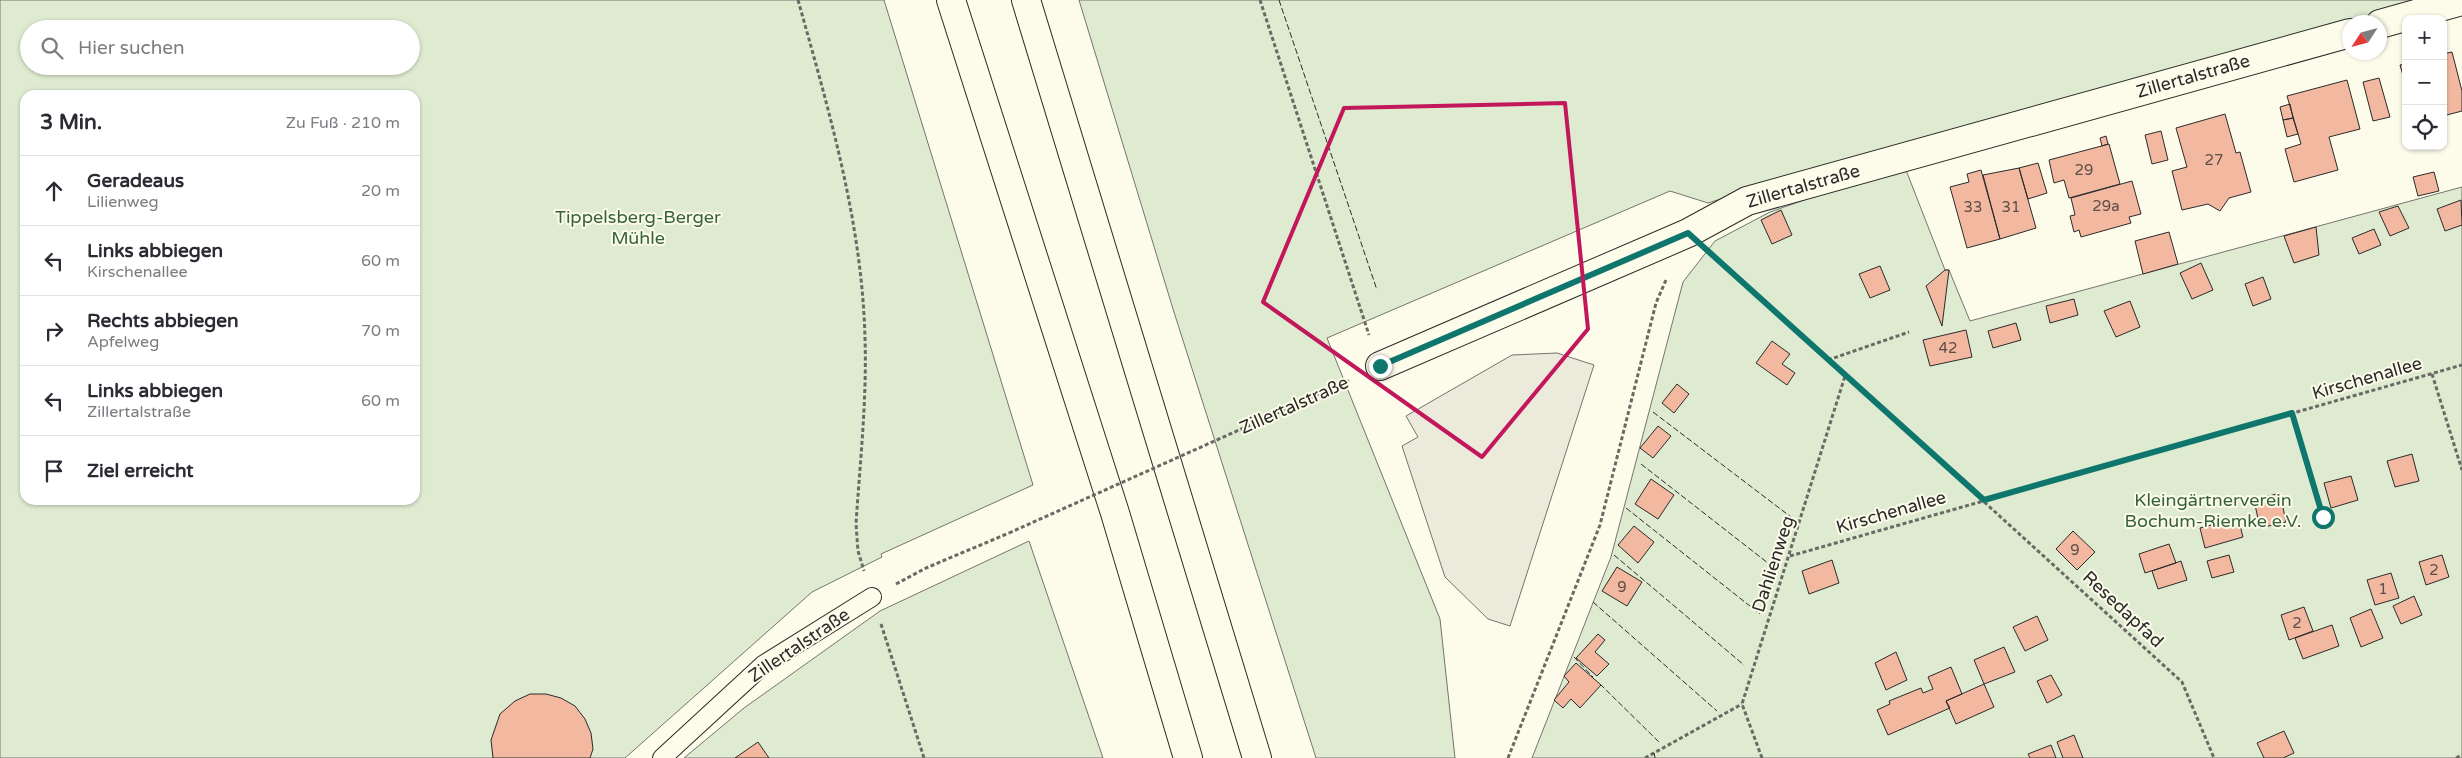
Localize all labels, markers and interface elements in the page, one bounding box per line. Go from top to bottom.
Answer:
north arrow [2342,15,2387,60]
map controls [2402,15,2447,150]
button: + [2402,15,2447,60]
search box [20,20,420,75]
icon: search [38,34,66,62]
text: Hier suchen [78,37,185,59]
street label: Zillertalstraße [2134,49,2252,103]
button: − [2402,60,2447,105]
button: locate [2402,105,2447,150]
text: 3 Min. [40,110,102,135]
text: Zu Fuß · 210 m [286,113,400,133]
house number: 27 [2205,151,2223,169]
street label: Zillertalstraße [1744,159,1862,213]
house number: 29 [2075,161,2093,179]
text: Geradeaus [87,170,184,192]
icon: ahead [40,177,68,205]
text: 20 m [361,181,400,201]
text: Lilienweg [87,192,159,212]
house number: 29a [2092,197,2120,215]
house number: 33 [1964,198,1982,216]
house number: 31 [2002,198,2020,216]
park label: Tippelsberg-Berger Mühle [555,206,721,249]
text: Links abbiegen [87,240,223,262]
icon: left [40,247,68,275]
text: 60 m [361,251,400,271]
text: Kirschenallee [87,262,188,282]
text: Rechts abbiegen [87,310,239,332]
icon: right [40,317,68,345]
text: 70 m [361,321,400,341]
text: Apfelweg [87,332,159,352]
house number: 42 [1939,339,1957,357]
street label: Kirschenallee [2310,352,2424,404]
route end [1369,355,1392,378]
street label: Zillertalstraße [1236,371,1352,439]
text: Links abbiegen [87,380,223,402]
icon: left [40,387,68,415]
text: 60 m [361,391,400,411]
text: Zillertalstraße [87,402,191,422]
icon: arrive [40,457,68,485]
text: Ziel erreicht [87,460,194,482]
street label: Kirschenallee [1834,486,1948,538]
park label: Kleingärtnerverein Bochum-Riemke e.V. [2125,489,2301,532]
route start [2312,506,2335,529]
street label: Dahlienweg [1747,513,1799,615]
house number: 9 [2070,541,2080,559]
house number: 2 [2429,561,2439,579]
street label: Resedapfad [2078,566,2168,652]
house number: 9 [1617,578,1627,596]
house number: 1 [2378,580,2388,598]
street label: Zillertalstraße [744,603,854,687]
house number: 2 [2292,614,2302,632]

